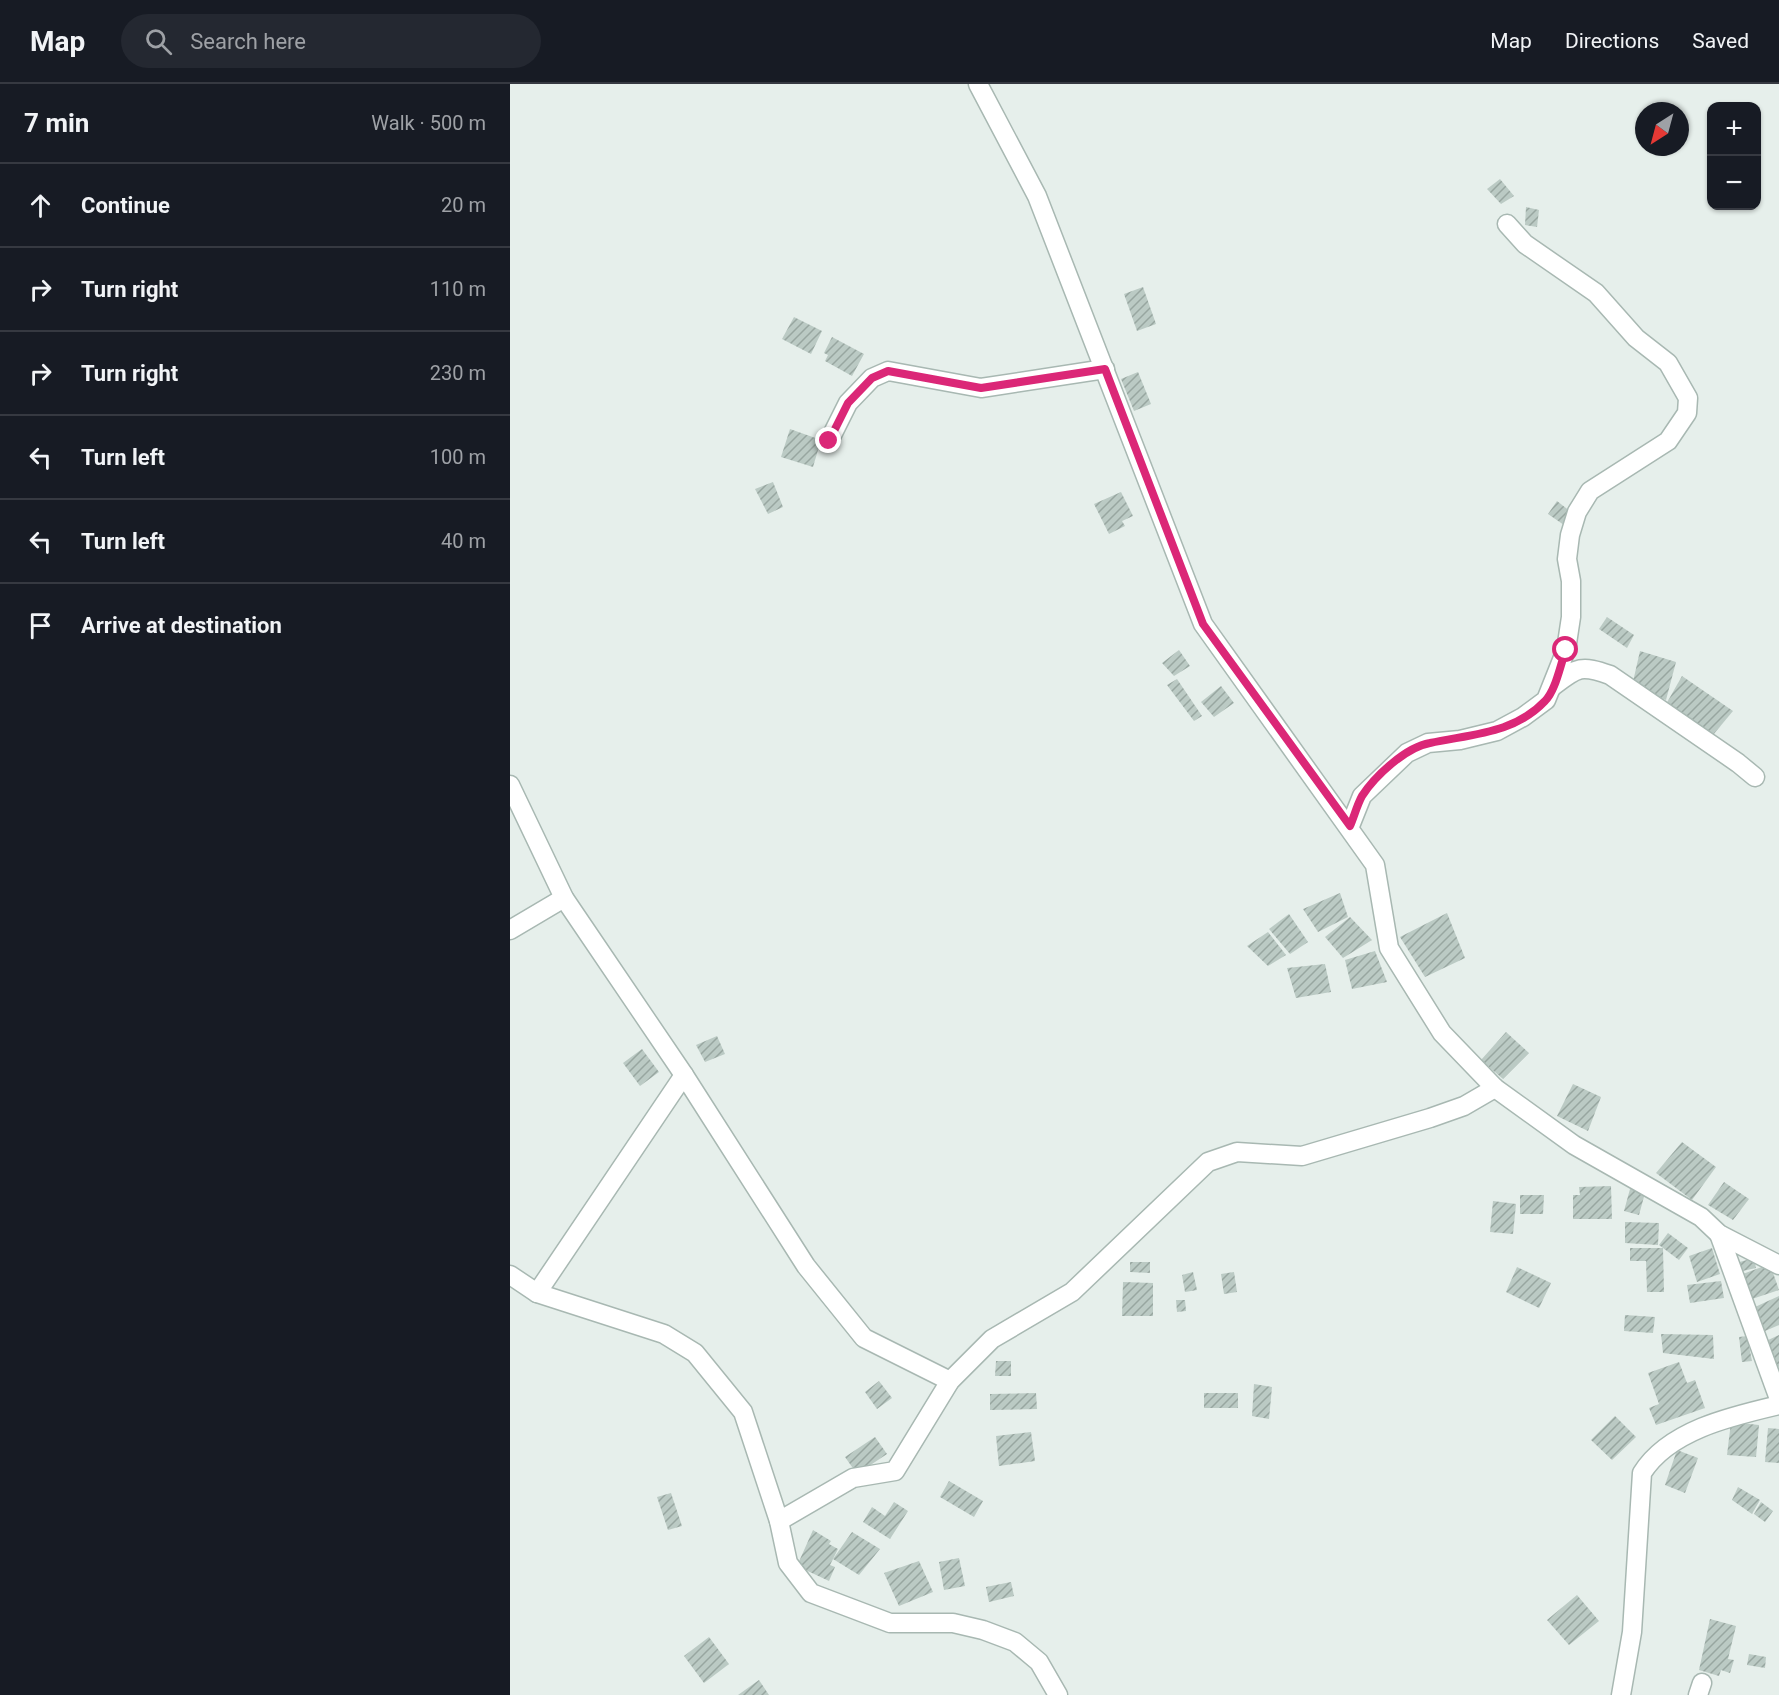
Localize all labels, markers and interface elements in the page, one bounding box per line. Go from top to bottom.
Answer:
search box [121,14,541,68]
text: Map [30,25,85,58]
icon: search [142,25,175,58]
text: Search here [190,29,306,54]
text: Map [1490,29,1532,53]
text: Directions [1565,29,1659,53]
text: Saved [1692,29,1749,53]
north arrow [1635,102,1689,156]
map controls [1707,102,1761,210]
button: + [1707,102,1761,156]
text: 7 min [24,108,89,138]
text: Walk · 500 m [371,111,486,135]
button: − [1707,156,1761,210]
icon: ahead [24,189,57,222]
text: Continue [81,193,170,218]
text: 20 m [441,193,486,217]
icon: right [24,273,57,306]
text: Turn right [81,277,178,302]
text: 110 m [430,277,486,301]
icon: right [24,357,57,390]
text: Turn right [81,361,178,386]
text: 230 m [430,361,486,385]
route end [815,427,841,453]
icon: left [24,441,57,474]
text: Turn left [81,445,165,470]
text: 100 m [430,445,486,469]
icon: left [24,525,57,558]
text: Turn left [81,529,165,554]
text: 40 m [441,529,486,553]
icon: arrive [24,609,57,642]
text: Arrive at destination [81,613,282,638]
route start [1552,636,1578,662]

